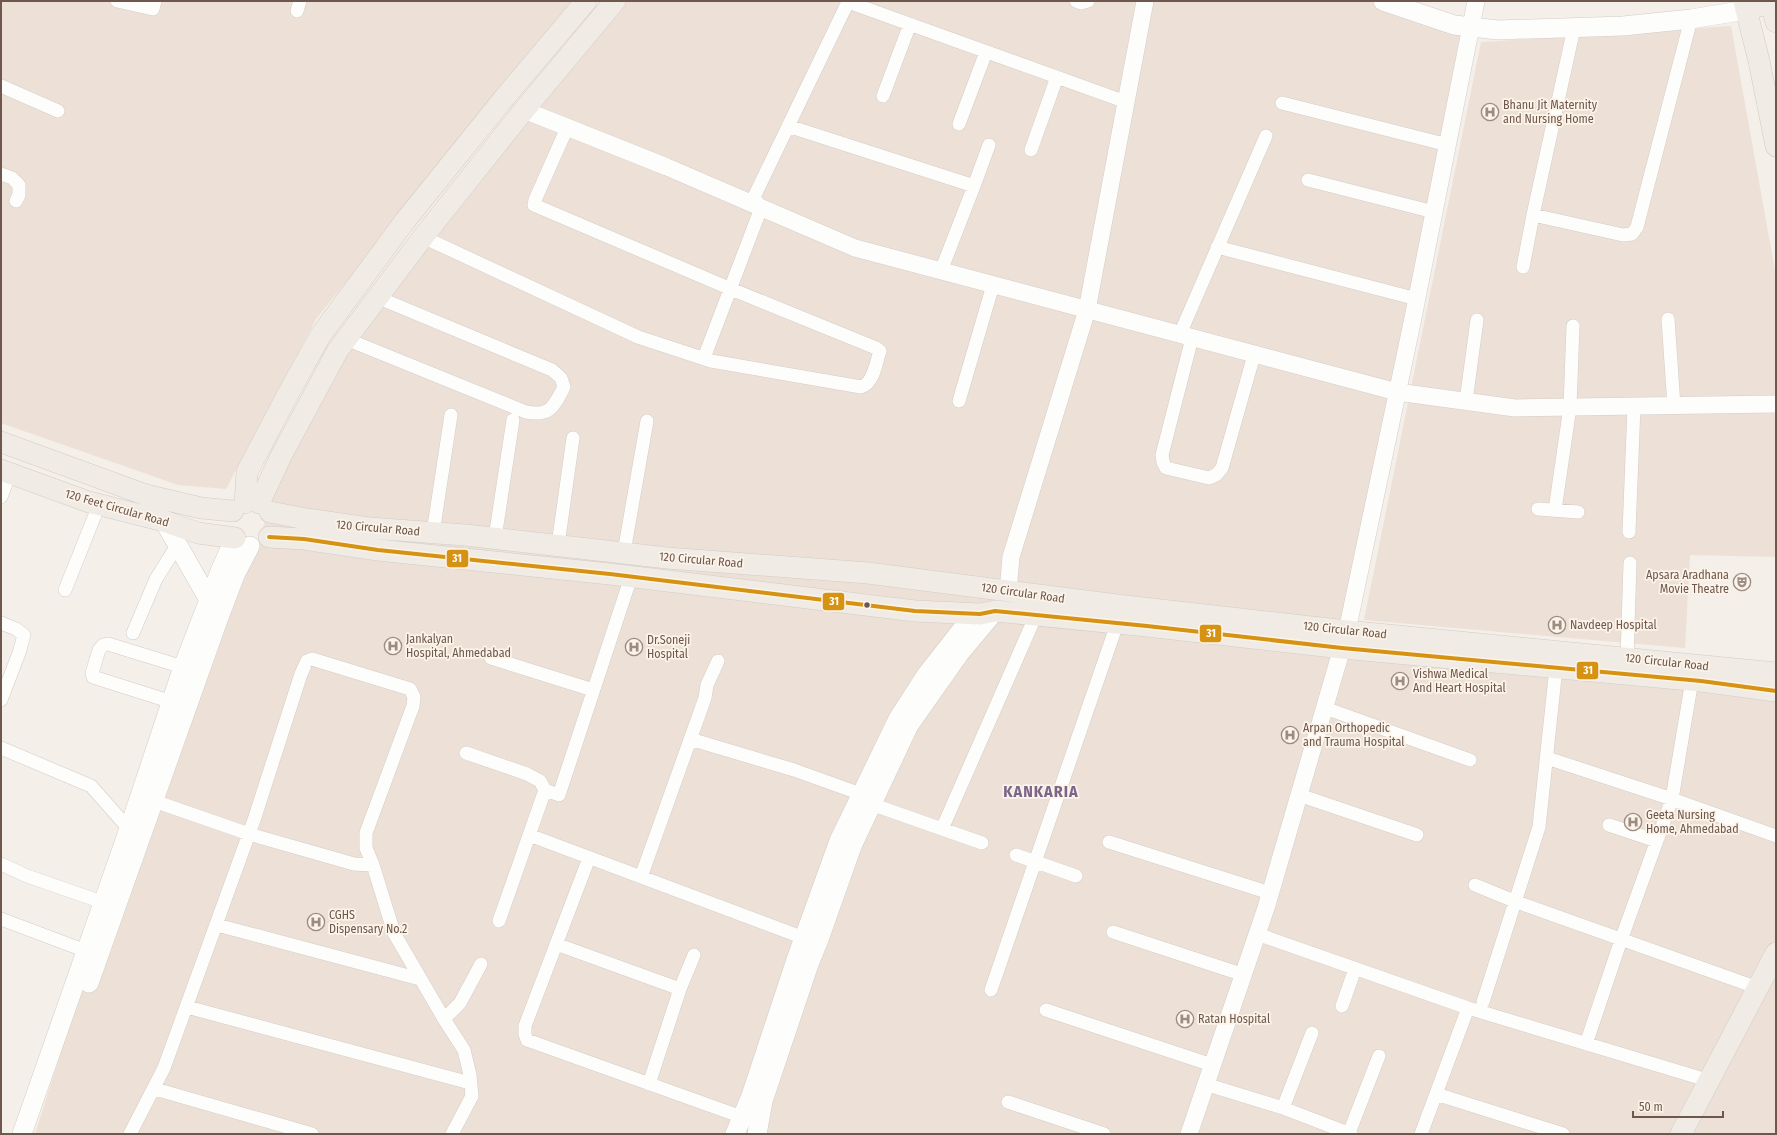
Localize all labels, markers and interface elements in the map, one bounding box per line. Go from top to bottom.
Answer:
place label: Bhanu Jit Maternity and Nursing Home [1503,98,1598,126]
hospital icon: Bhanu Jit Maternity and Nursing Home [1480,102,1500,122]
street label: 120 Feet Circular Road [63,486,171,530]
street label: 120 Circular Road [335,517,421,539]
line badge: 31 [446,549,469,568]
street label: 120 Circular Road [658,549,744,571]
text: 31 [451,552,462,565]
place label: Apsara Aradhana Movie Theatre [1646,568,1729,596]
theatre icon: Apsara Aradhana Movie Theatre [1732,572,1752,592]
street label: 120 Circular Road [980,580,1066,606]
line badge: 31 [822,592,845,611]
text: 31 [828,595,839,608]
unlabelled marker [862,600,872,610]
hospital icon: Navdeep Hospital [1547,615,1567,635]
place label: Navdeep Hospital [1570,618,1657,632]
street label: 120 Circular Road [1302,619,1388,641]
line badge: 31 [1199,624,1222,643]
text: 31 [1205,627,1216,640]
place label: Jankalyan Hospital, Ahmedabad [406,632,511,660]
place label: Dr.Soneji Hospital [647,633,690,661]
hospital icon: Jankalyan Hospital, Ahmedabad [383,636,403,656]
hospital icon: Dr.Soneji Hospital [624,637,644,657]
street label: 120 Circular Road [1624,651,1710,673]
line badge: 31 [1576,661,1599,680]
text: 31 [1582,664,1593,677]
place label: Vishwa Medical And Heart Hospital [1413,667,1506,695]
hospital icon: Vishwa Medical And Heart Hospital [1390,671,1410,691]
place label: Arpan Orthopedic and Trauma Hospital [1303,721,1404,749]
hospital icon: Arpan Orthopedic and Trauma Hospital [1280,725,1300,745]
district label: KANKARIA [1003,782,1079,801]
place label: Geeta Nursing Home, Ahmedabad [1646,808,1739,836]
hospital icon: Geeta Nursing Home, Ahmedabad [1623,812,1643,832]
place label: CGHS Dispensary No.2 [329,908,407,936]
hospital icon: CGHS Dispensary No.2 [306,912,326,932]
hospital icon: Ratan Hospital [1175,1009,1195,1029]
place label: Ratan Hospital [1198,1012,1270,1026]
scale bar [1633,1093,1723,1119]
text: 50 m [1639,1100,1663,1114]

